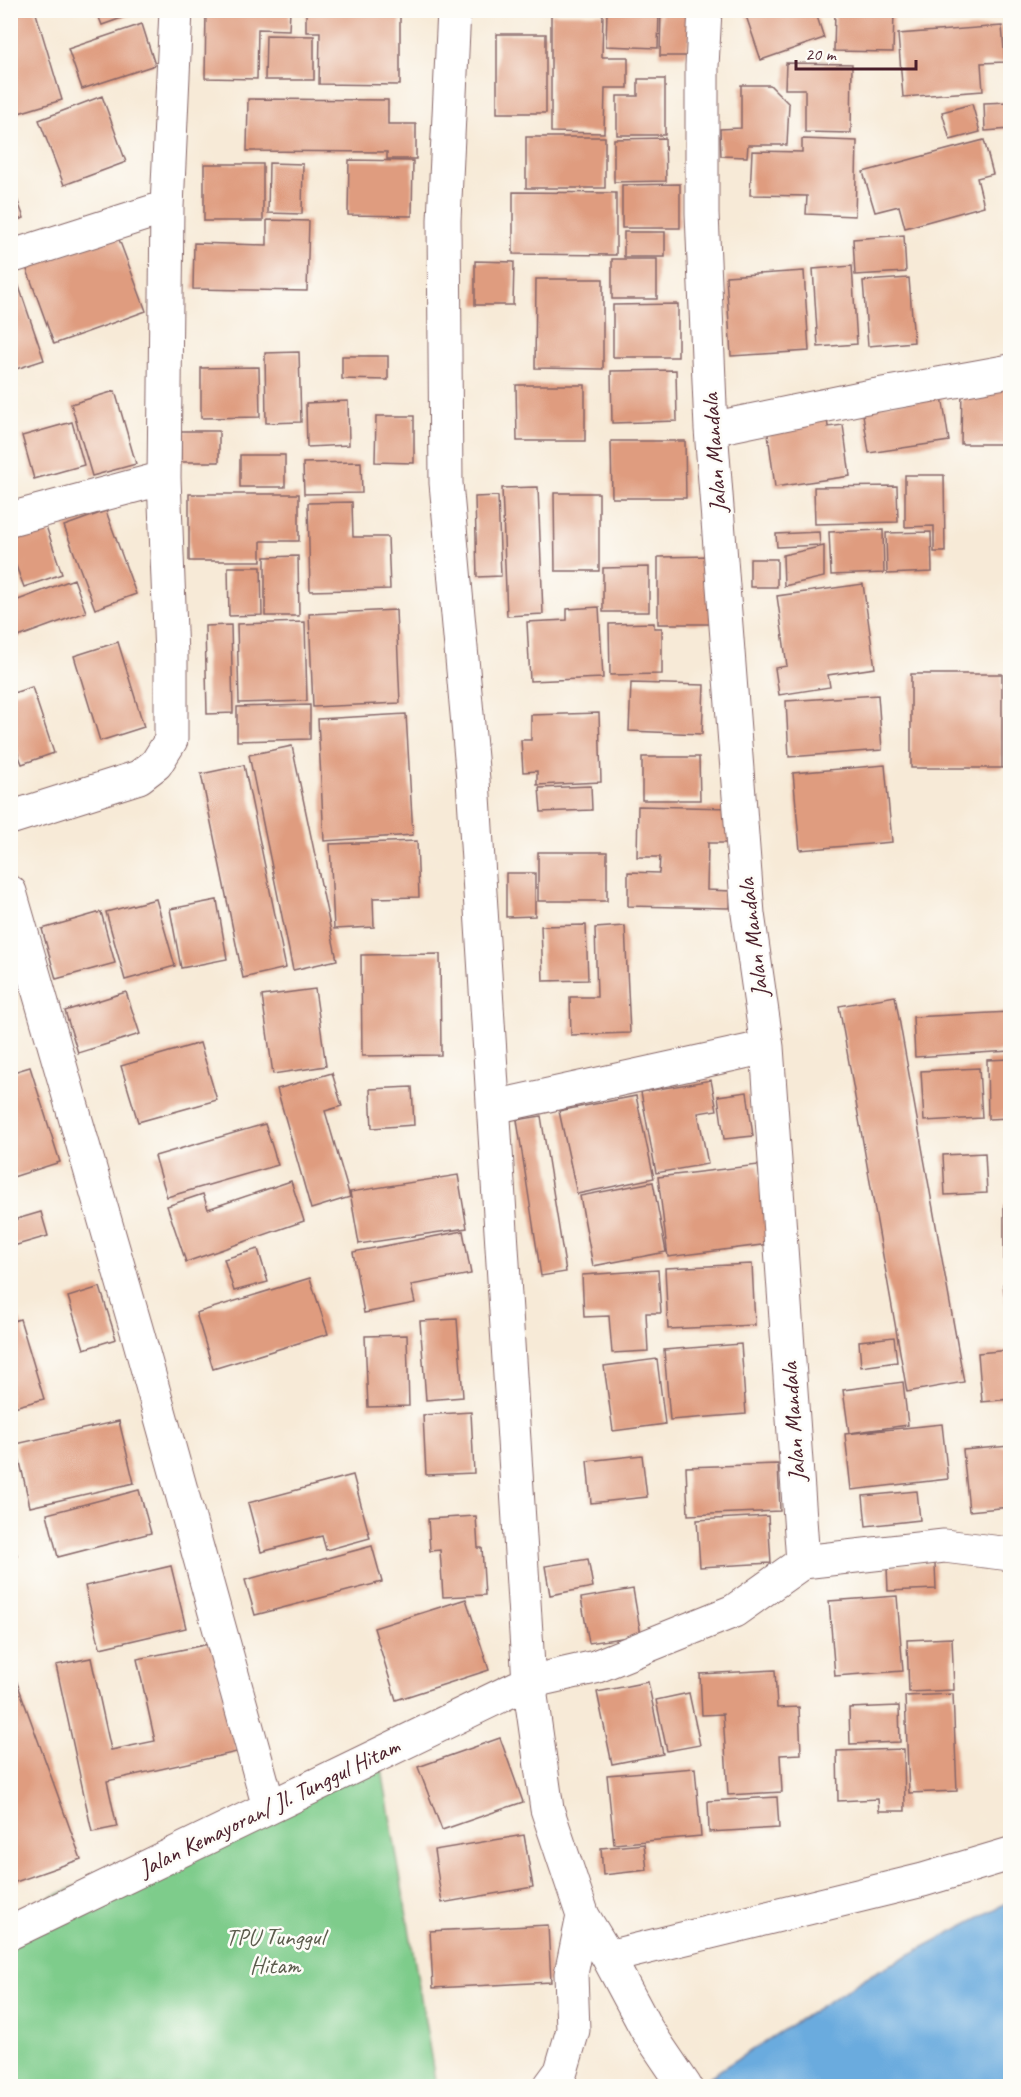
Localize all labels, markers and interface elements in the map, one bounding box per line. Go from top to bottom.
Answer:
scale bar [796,33,916,71]
text: 20 m [805,43,838,65]
street label: Jalan Mandala [695,391,733,515]
street label: Jalan Mandala [731,876,775,1000]
street label: Jalan Mandala [774,1360,812,1484]
street label: Jalan Kemayoran/ Jl. Tunggul Hitam [133,1730,405,1884]
park label: TPU Tunggul Hitam [226,1922,328,1980]

